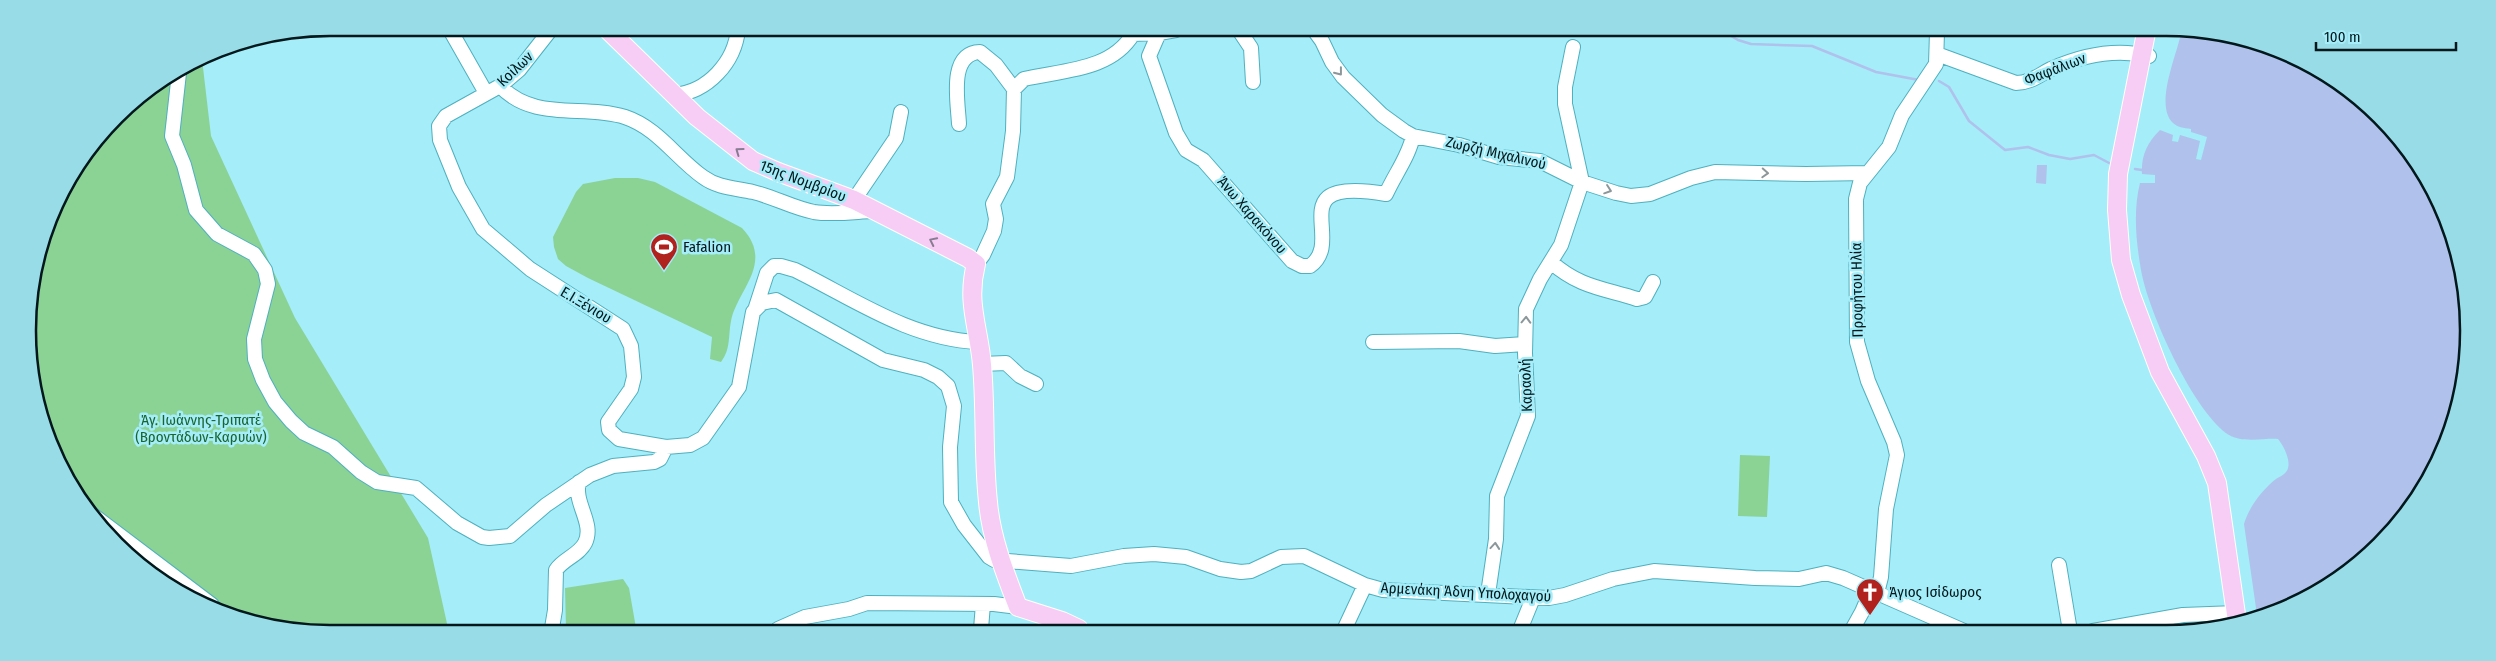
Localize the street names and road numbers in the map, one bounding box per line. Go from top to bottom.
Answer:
street label: Κοίλων [493,47,537,90]
street label: Φαφάλιων [2022,49,2089,89]
street label: Ζωρζή Μιχαλινού [1444,133,1548,173]
street label: 15ης Νομβρίου [757,156,849,206]
street label: Άνω Χαρακόνου [1213,173,1291,257]
street label: Προφήτου Ηλία [1847,242,1867,338]
street label: Ε.Ι.Ξένιου [557,283,615,327]
street label: Καραολή [1516,358,1536,412]
street label: Αρμενάκη Άδνη Υπολοχαγού [1380,579,1552,605]

